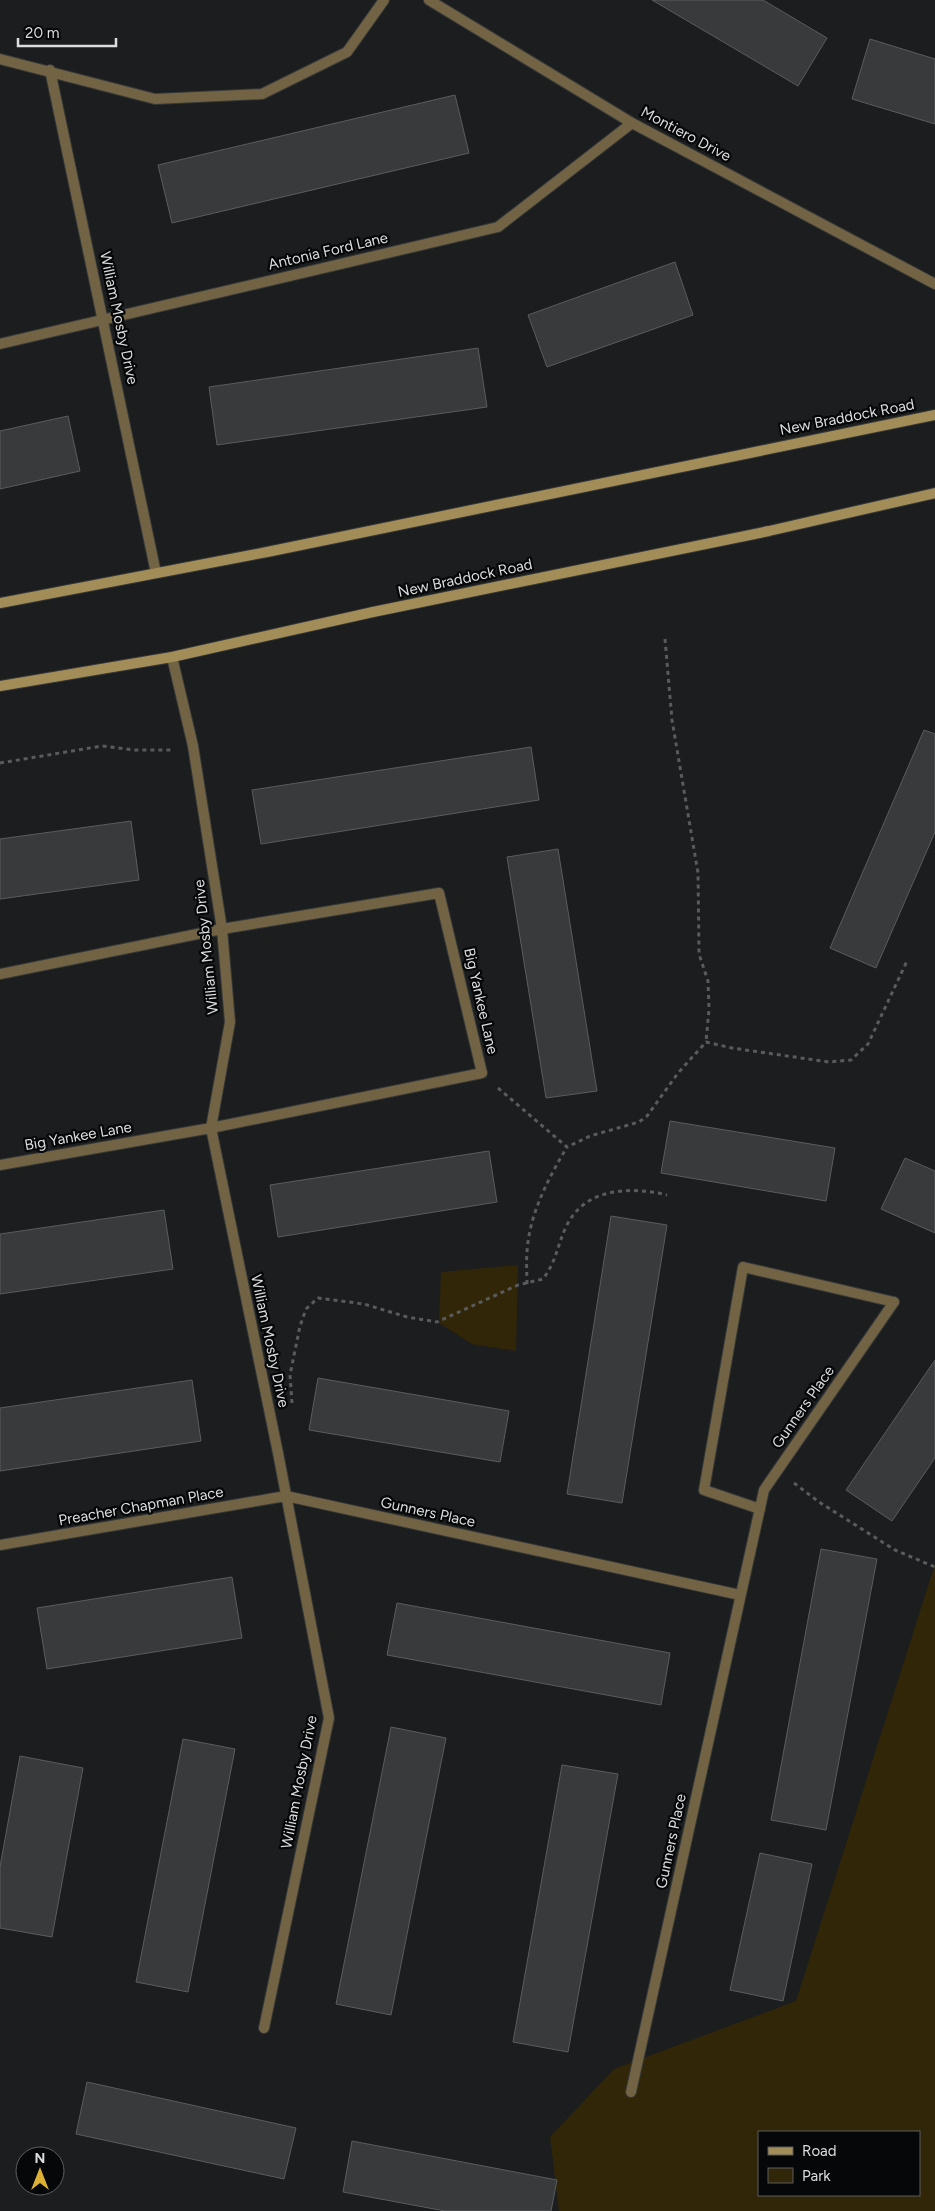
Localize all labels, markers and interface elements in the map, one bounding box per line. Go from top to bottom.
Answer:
scale bar [18,15,115,47]
text: 20 m [25,24,59,42]
street label: Montiero Drive [638,103,734,165]
street label: Antonia Ford Lane [266,228,390,274]
street label: William Mosby Drive [96,250,142,386]
street label: New Braddock Road [778,395,916,439]
street label: New Braddock Road [396,555,534,601]
street label: William Mosby Drive [190,879,222,1015]
street label: Big Yankee Lane [460,946,502,1056]
street label: Big Yankee Lane [23,1118,133,1154]
street label: William Mosby Drive [247,1273,293,1409]
street label: Gunners Place [768,1362,838,1452]
street label: Preacher Chapman Place [57,1483,225,1529]
street label: Gunners Place [379,1493,477,1531]
street label: William Mosby Drive [277,1714,321,1850]
street label: Gunners Place [652,1792,690,1890]
legend [758,2131,920,2196]
text: Road [802,2142,837,2160]
north arrow [15,2146,65,2196]
text: N [35,2150,45,2167]
text: Park [802,2167,831,2185]

